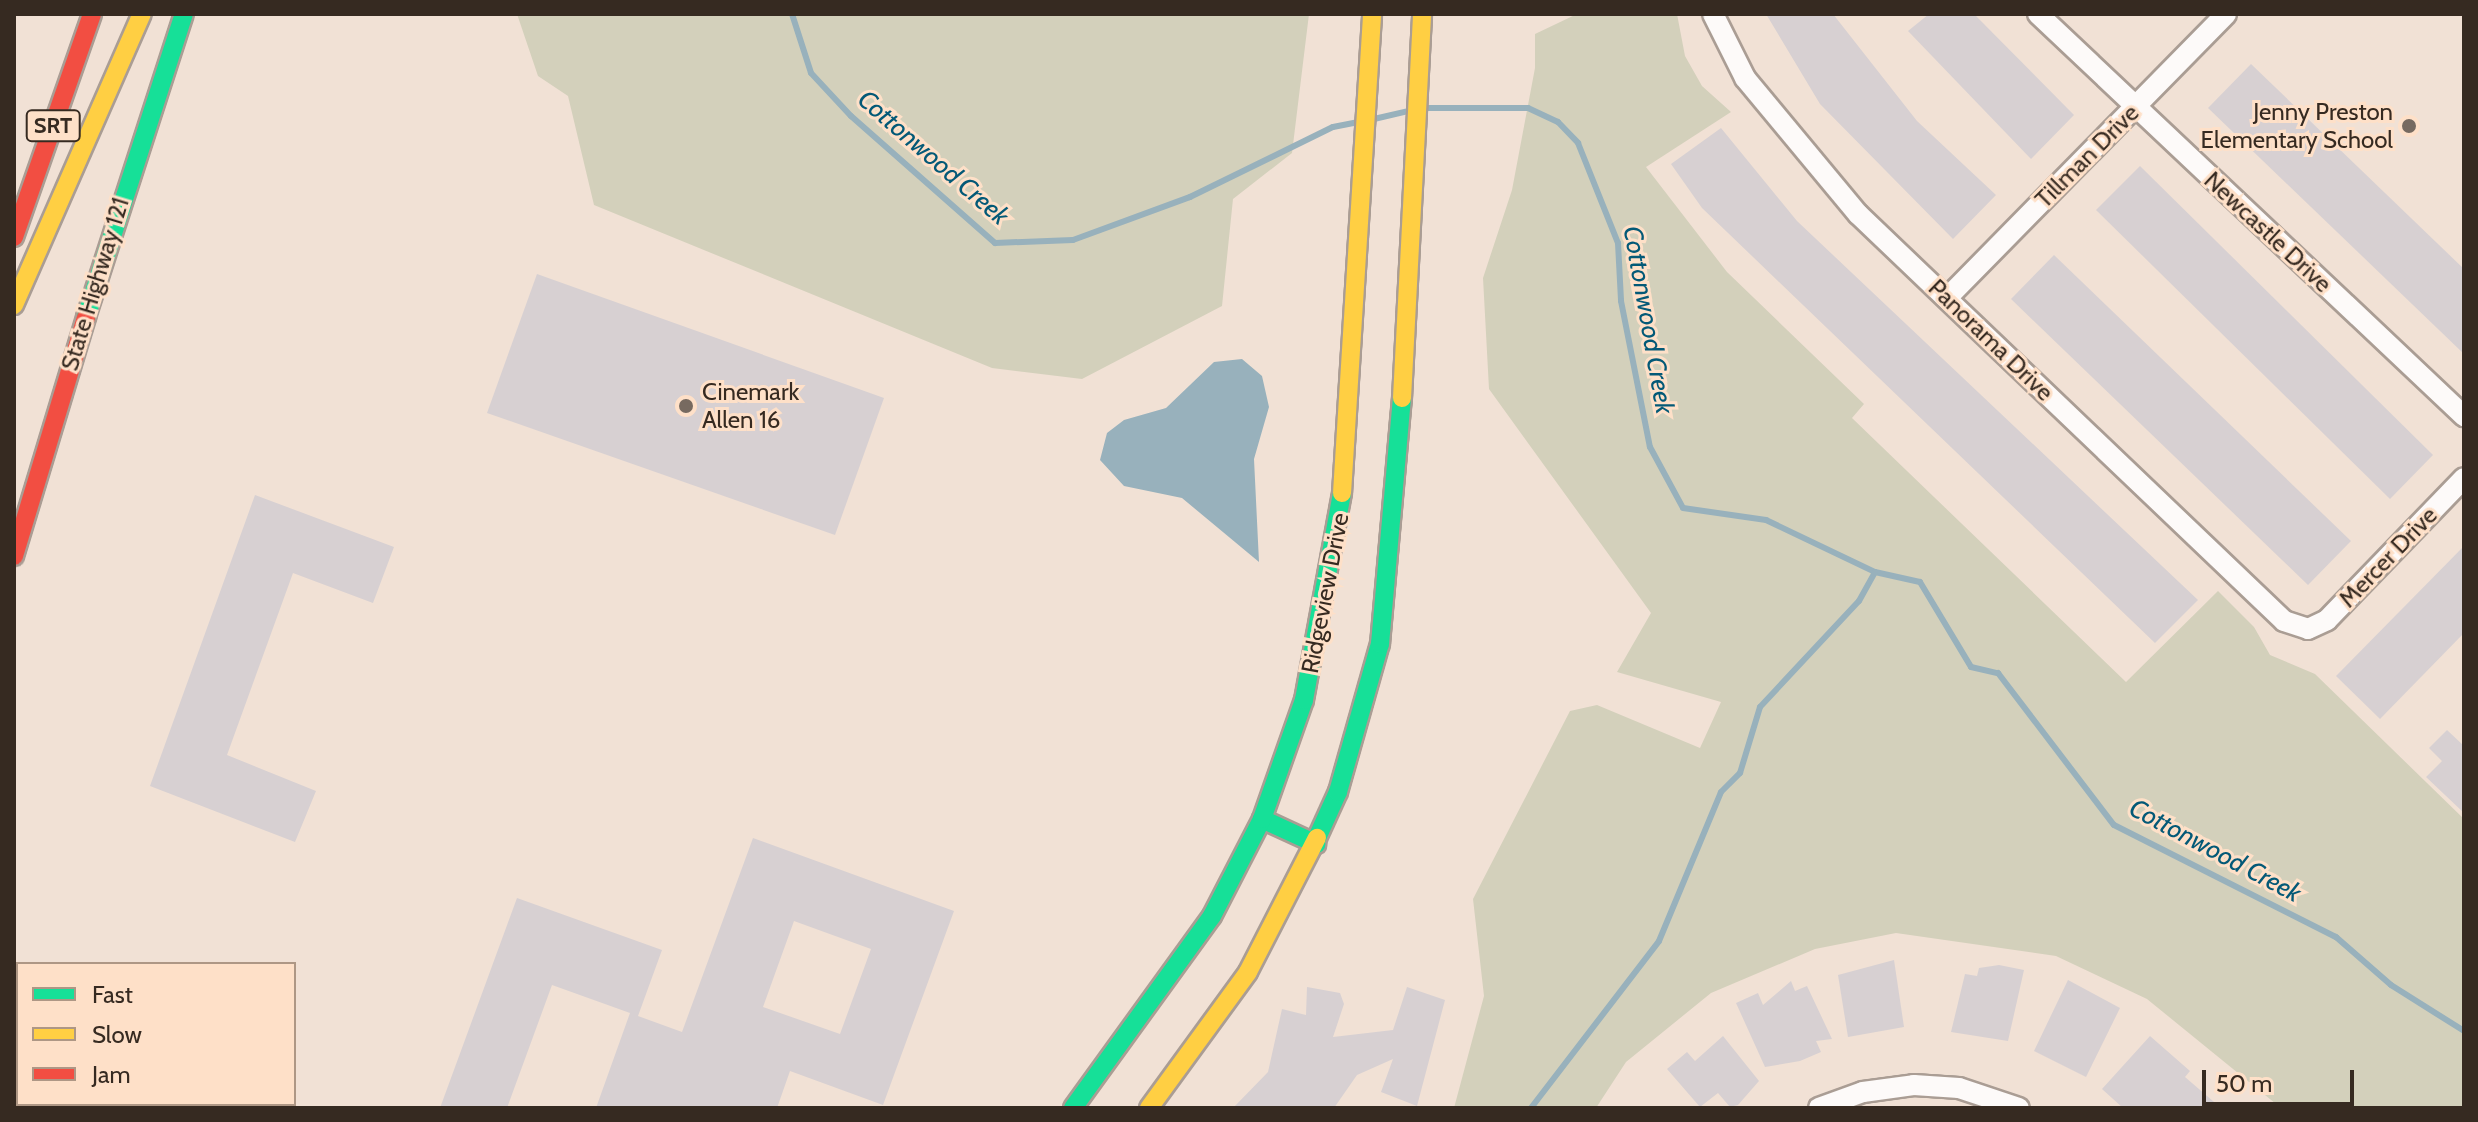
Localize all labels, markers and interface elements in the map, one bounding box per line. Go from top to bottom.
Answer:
water label: Cottonwood Creek [851,84,1015,232]
street label: Tillman Drive [2029,98,2145,214]
place label: Jenny Preston Elementary School [2201,98,2393,154]
road number: SRT [25,108,81,144]
marker: Jenny Preston Elementary School [2400,117,2418,135]
street label: Newcastle Drive [2198,166,2338,298]
street label: State Highway 121 [55,194,135,374]
water label: Cottonwood Creek [1616,224,1680,416]
street label: Panorama Drive [1923,273,2059,407]
place label: Cinemark Allen 16 [702,378,799,434]
marker: Cinemark Allen 16 [677,397,695,415]
street label: Mercer Drive [2333,501,2443,613]
street label: Ridgeview Drive [1295,510,1355,676]
water label: Cottonwood Creek [2124,793,2306,909]
legend [16,962,296,1106]
text: Fast [92,980,133,1009]
text: Slow [92,1020,142,1049]
scale bar [2206,1054,2358,1104]
text: Jam [92,1060,130,1089]
text: 50 m [2216,1069,2272,1098]

